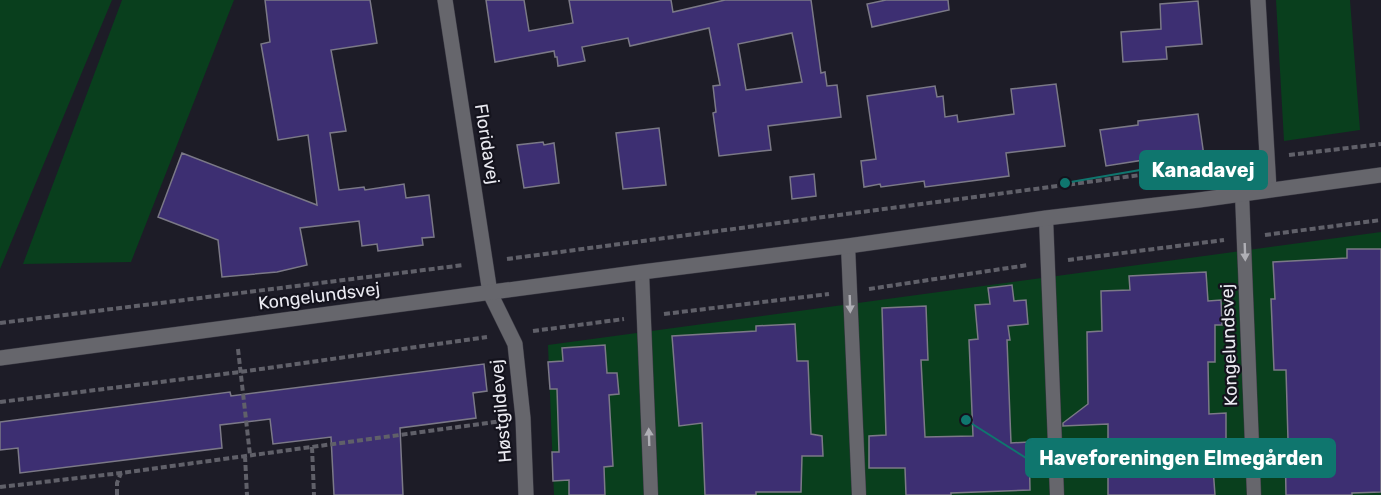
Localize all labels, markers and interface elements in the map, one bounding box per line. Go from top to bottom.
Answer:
street label: Floridavej [470,102,504,186]
callout: Kanadavej [1140,151,1267,189]
text: Kanadavej [1151,158,1255,182]
one-way arrow [1240,243,1249,262]
street label: Kongelundsvej [257,278,381,314]
street label: Kongelundsvej [1216,283,1242,407]
one-way arrow [846,295,855,314]
street label: Høstgildevej [486,358,516,464]
one-way arrow [644,427,653,446]
callout: Haveforeningen Elmegården [1026,439,1335,477]
text: Haveforeningen Elmegården [1039,446,1323,470]

